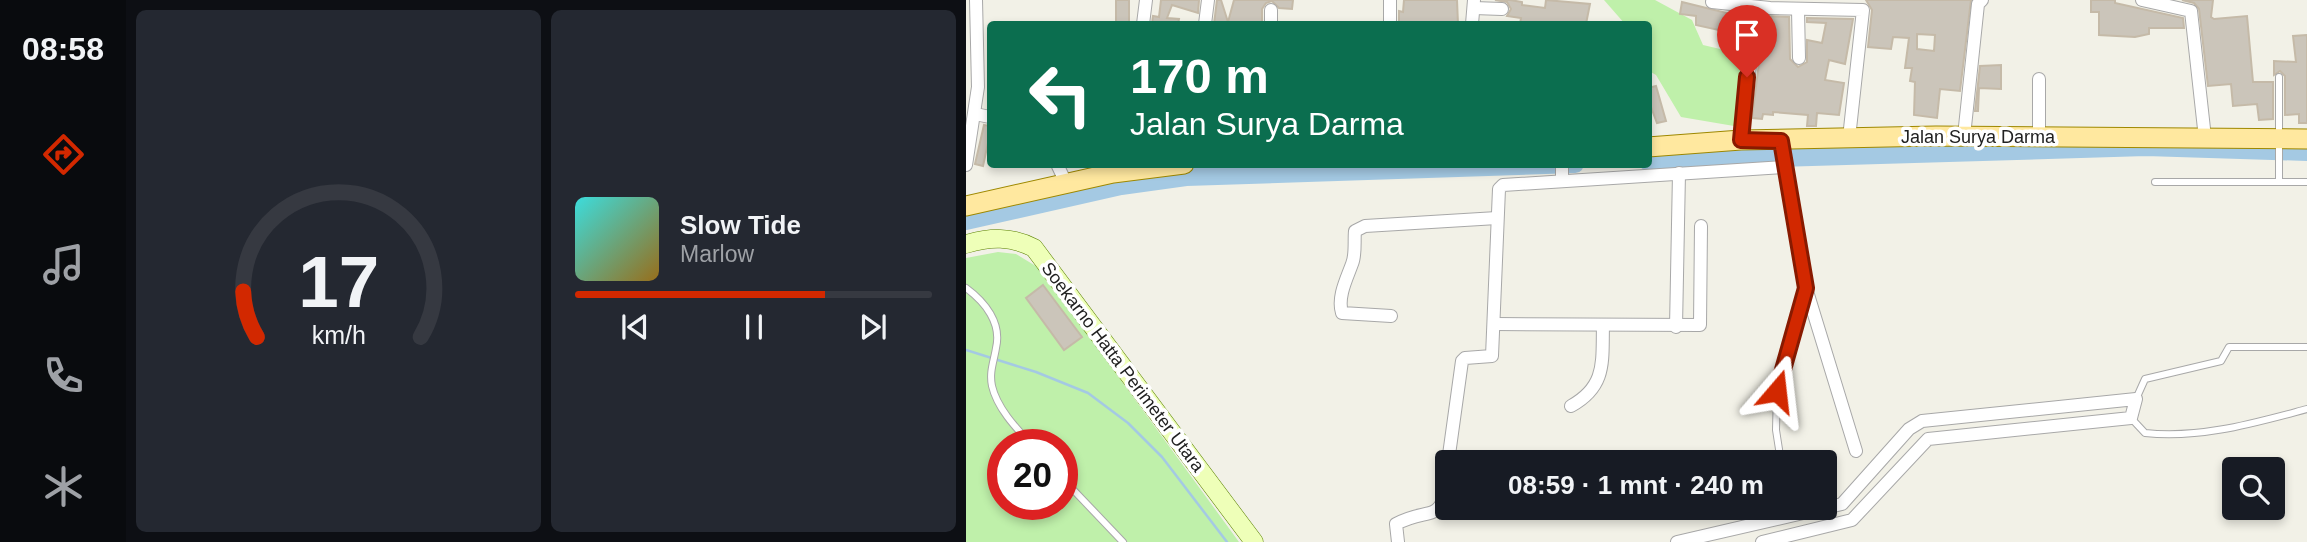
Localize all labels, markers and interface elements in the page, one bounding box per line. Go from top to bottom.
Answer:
pin [1717,5,1777,77]
icon: arrive [1728,16,1766,54]
text: 08:58 [22,31,104,67]
icon: left [1015,49,1106,140]
text: 170 m [1130,49,1269,103]
text: Jalan Surya Darma [1130,106,1404,142]
street label: Jalan Surya Darma [1901,127,2056,147]
icon: directions [39,130,88,179]
text: Slow Tide [680,210,801,240]
icon: music [39,240,88,289]
text: 17 [298,241,379,322]
text: Marlow [680,241,754,267]
street label: Soekarno Hatta Perimeter Utara [1038,258,1209,476]
icon: previous [616,308,654,346]
icon: pause [735,308,773,346]
icon: next [854,308,892,346]
text: km/h [311,321,366,349]
icon: phone [39,351,88,400]
position arrow [1740,354,1814,428]
speed limit sign: 20 [987,429,1078,520]
map controls [2222,457,2285,520]
button: search [2222,457,2285,520]
icon: climate [39,462,88,511]
text: 08:59 · 1 mnt · 240 m [1508,470,1764,500]

